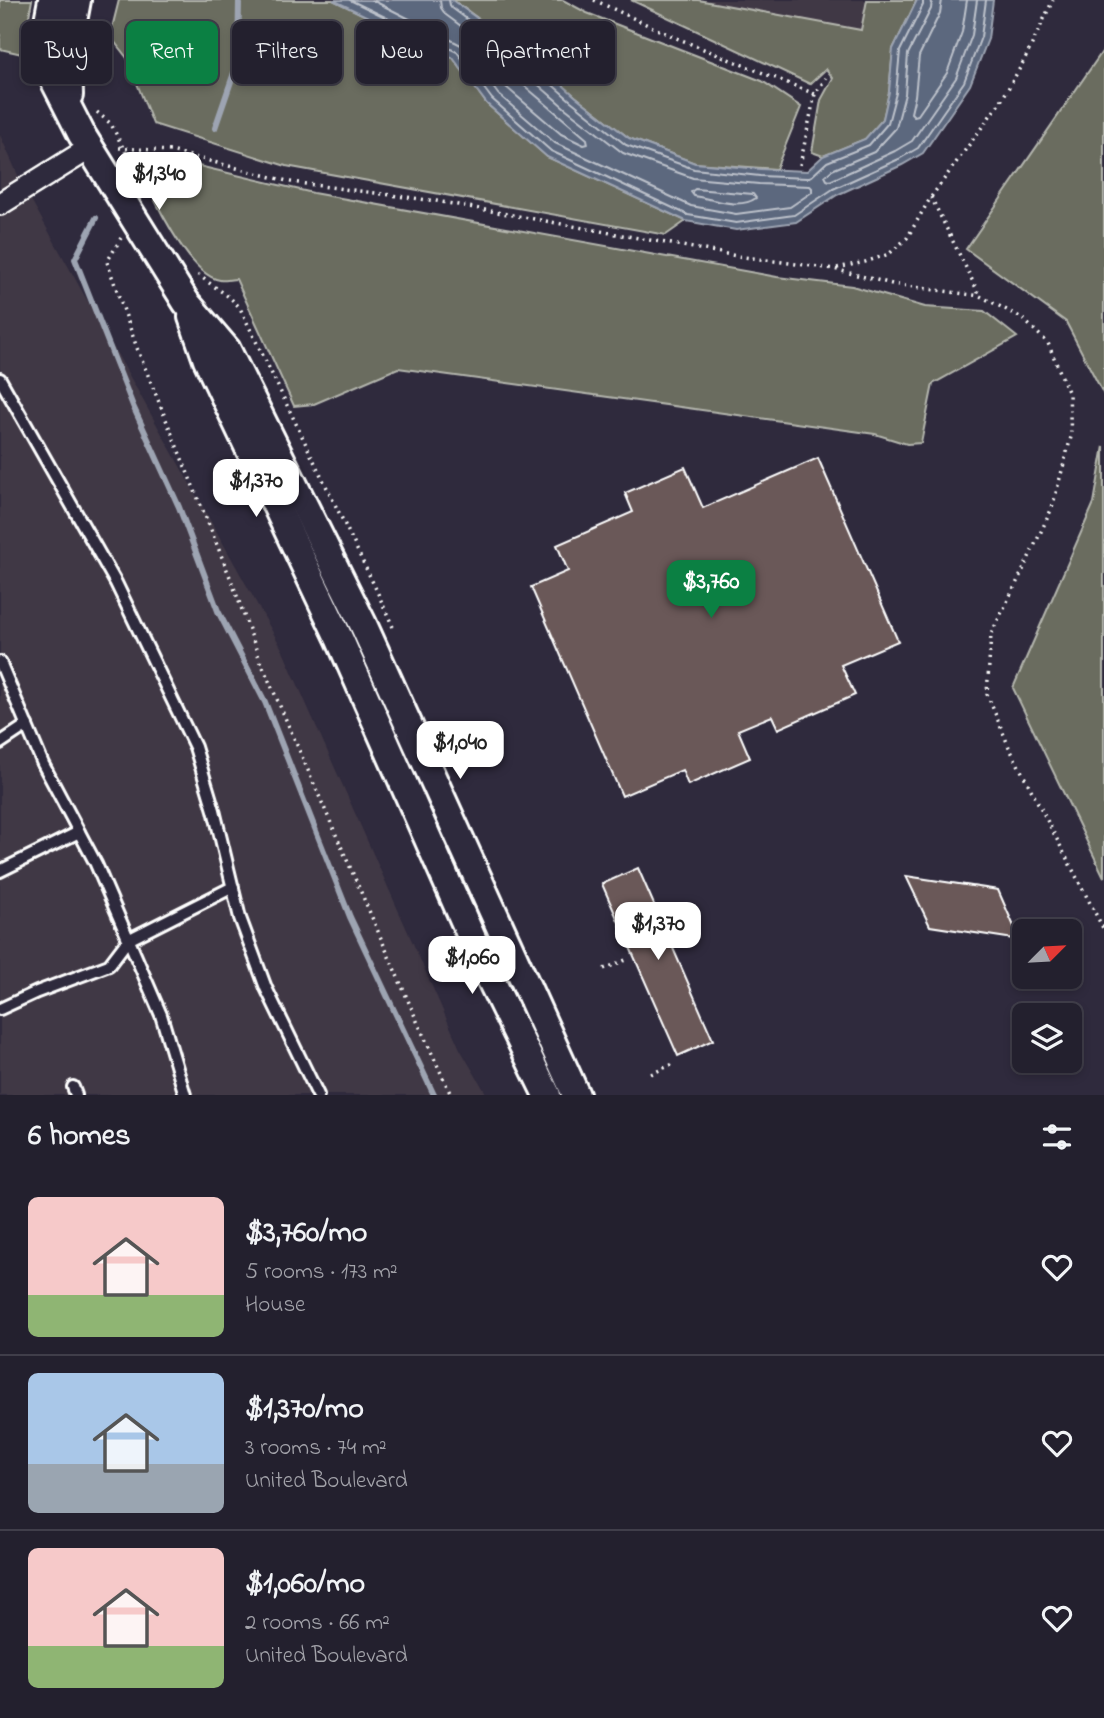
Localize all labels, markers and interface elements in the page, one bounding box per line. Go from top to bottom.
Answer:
chip: Buy [21,21,112,84]
chip: Rent [126,21,218,84]
chip: Filters [232,21,342,84]
chip: New [356,21,447,84]
chip: Apartment [461,21,615,84]
pin: $1,340 [102,152,216,212]
text: $1,340 [132,158,186,191]
pin: $1,370 [199,460,313,519]
text: $1,370 [229,465,283,498]
pin: $3,760 [654,560,768,620]
text: $3,760 [683,566,739,599]
pin: $1,040 [403,722,517,781]
text: $1,040 [433,727,487,760]
pin: $1,370 [601,902,715,962]
text: $1,370 [631,908,685,941]
north arrow [1012,919,1082,989]
map controls [1012,919,1082,1073]
pin: $1,060 [415,936,529,996]
text: $1,060 [444,942,500,975]
button: layers [1012,1003,1082,1073]
text: 6 homes [28,1115,131,1159]
icon: filters [1038,1118,1076,1156]
text: $3,760/mo [245,1212,367,1256]
icon: home [84,1225,168,1309]
icon: heart [1038,1248,1076,1286]
text: 5 rooms · 173 m² [245,1256,398,1289]
text: House [245,1289,305,1322]
text: $1,370/mo [245,1388,364,1432]
icon: home [84,1401,168,1485]
icon: heart [1038,1424,1076,1462]
text: 3 rooms · 74 m² [245,1432,387,1465]
text: United Boulevard [245,1465,408,1498]
text: $1,060/mo [245,1563,365,1607]
icon: home [84,1576,168,1660]
icon: heart [1038,1599,1076,1637]
text: 2 rooms · 66 m² [245,1607,390,1640]
text: United Boulevard [245,1640,408,1673]

